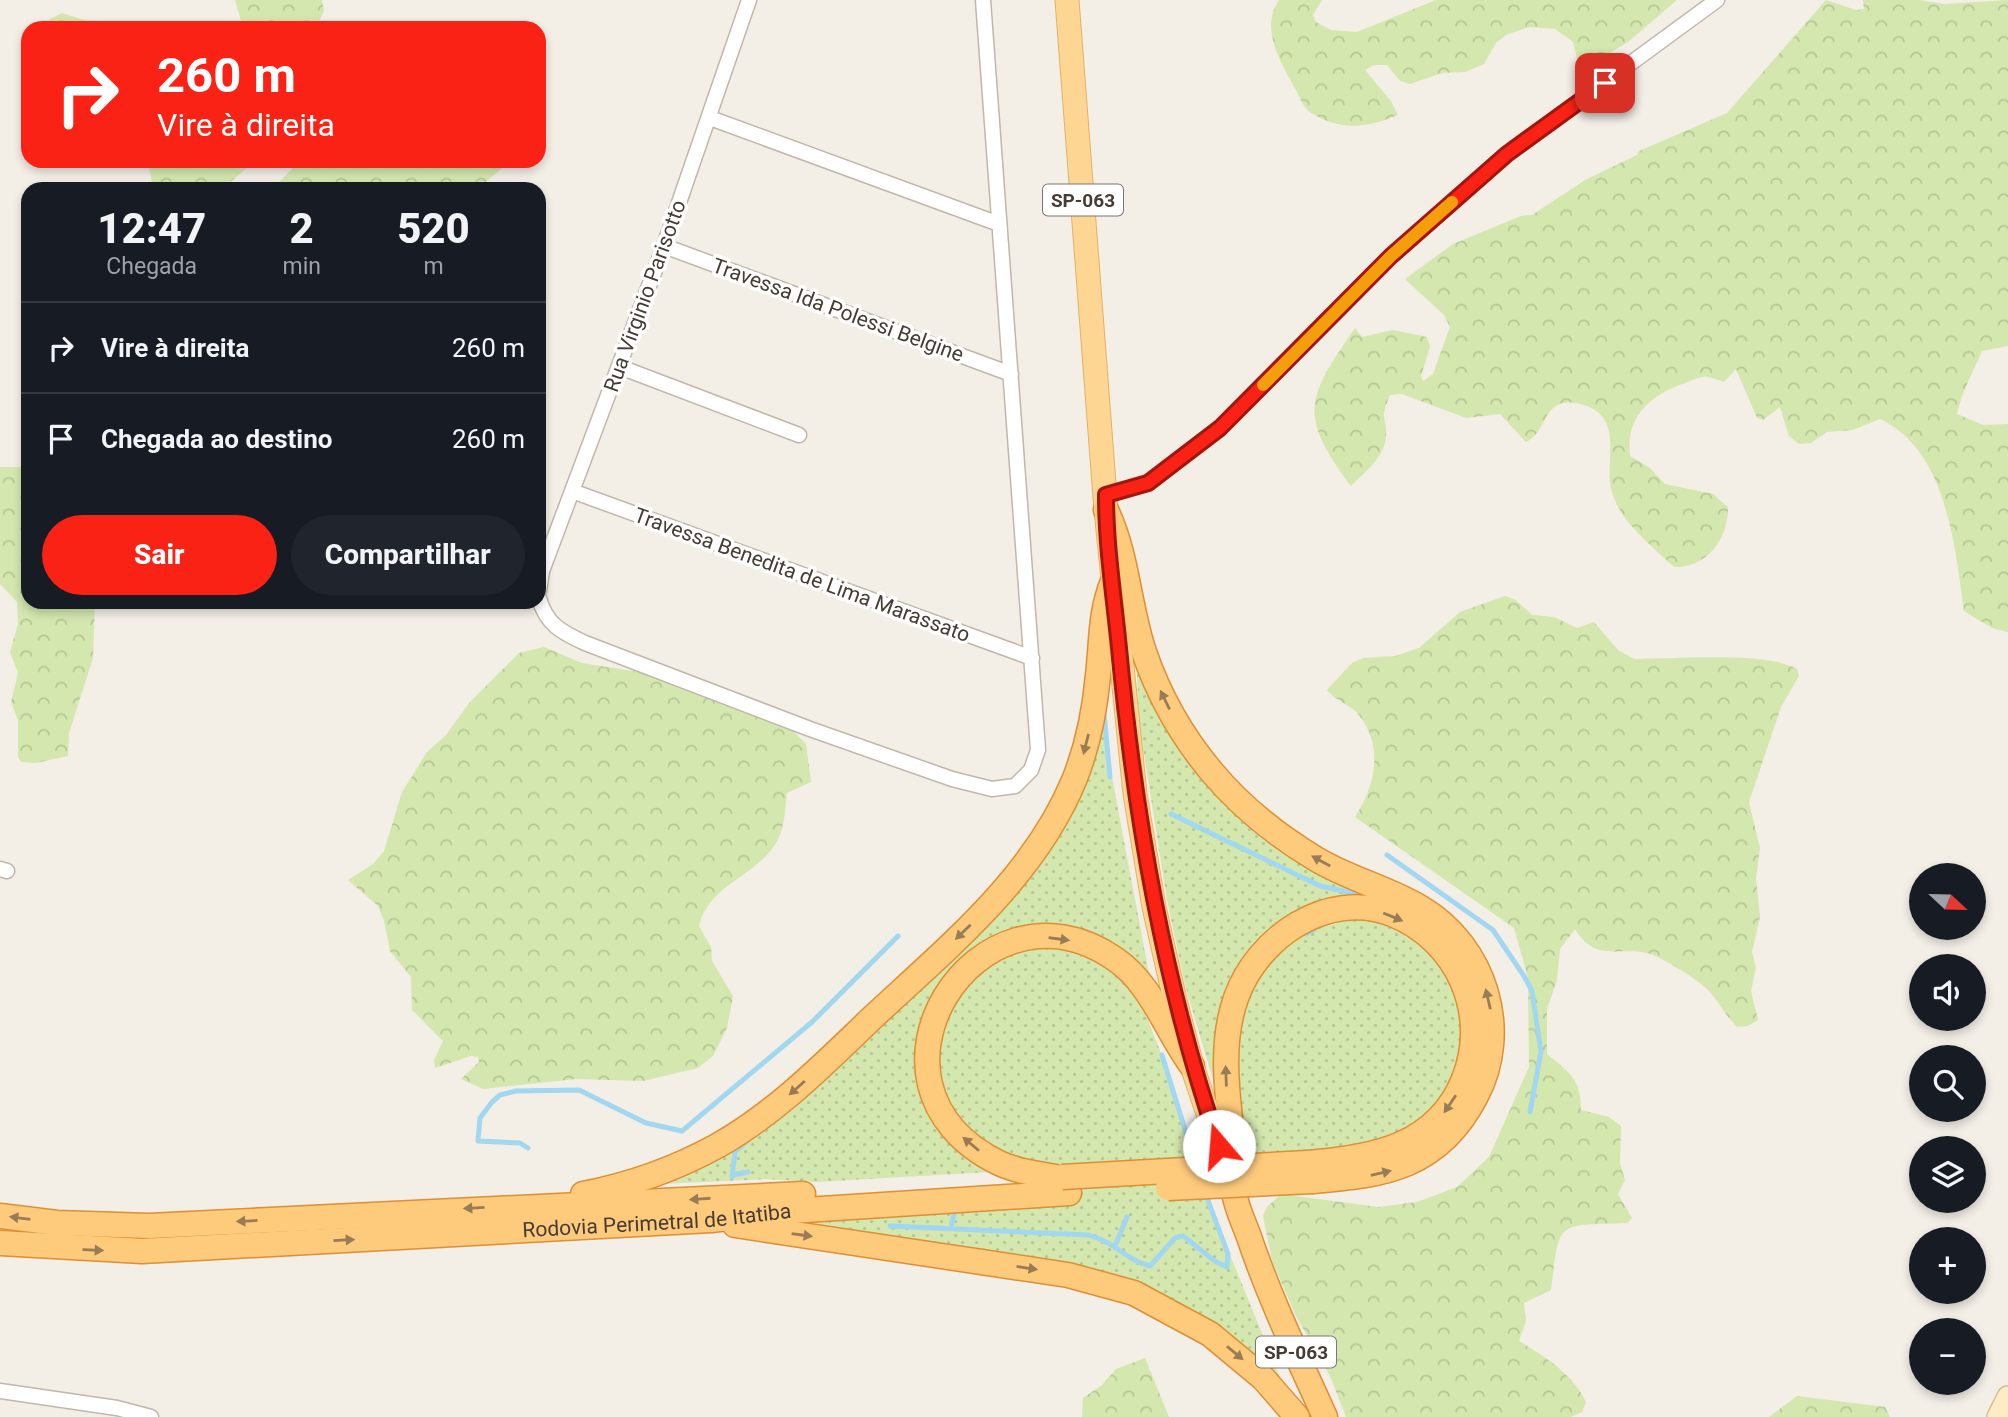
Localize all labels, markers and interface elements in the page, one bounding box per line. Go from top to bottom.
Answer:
text: 260 m [157,47,296,104]
icon: right [42,49,133,140]
pin [1575,53,1635,113]
icon: arrive [1586,64,1624,102]
text: Vire à direita [157,106,335,144]
road number: SP-063 [1043,184,1123,216]
street label: Rua Virginio Parisotto [599,197,691,395]
text: 12:47 [97,204,206,253]
text: 2 [290,204,314,253]
text: 520 [397,204,470,253]
text: Chegada [106,253,197,280]
text: min [282,253,321,280]
text: m [423,253,444,280]
street label: Travessa Ida Polessi Belgine [709,253,967,367]
icon: right [42,329,80,367]
text: Vire à direita [101,333,249,363]
text: 260 m [452,333,525,363]
icon: arrive [42,420,80,458]
text: Chegada ao destino [101,424,332,454]
text: 260 m [452,424,525,454]
street label: Travessa Benedita de Lima Marassato [631,503,973,647]
button: Sair [42,515,277,595]
button: Compartilhar [291,515,525,595]
one-way arrow [1159,690,1170,710]
one-way arrow [1080,733,1091,755]
one-way arrow [1311,855,1330,867]
north arrow [1909,863,1986,940]
map controls [1909,863,1986,1395]
one-way arrow [1383,911,1404,922]
one-way arrow [954,923,971,940]
one-way arrow [1049,934,1071,945]
button: sound [1909,954,1986,1031]
one-way arrow [1482,988,1493,1010]
button: search [1909,1045,1986,1122]
one-way arrow [1221,1065,1232,1087]
one-way arrow [789,1079,806,1095]
one-way arrow [1443,1095,1457,1113]
position arrow [1182,1109,1256,1183]
button: layers [1909,1136,1986,1213]
one-way arrow [962,1137,979,1152]
one-way arrow [1370,1167,1392,1178]
one-way arrow [689,1194,711,1205]
street label: Rodovia Perimetral de Itatiba [522,1199,792,1242]
one-way arrow [463,1203,485,1214]
one-way arrow [8,1213,30,1224]
one-way arrow [235,1215,257,1226]
button: + [1909,1227,1986,1304]
one-way arrow [791,1230,813,1241]
one-way arrow [333,1235,355,1246]
one-way arrow [82,1244,104,1256]
one-way arrow [1016,1263,1038,1274]
button: − [1909,1318,1986,1395]
road number: SP-063 [1256,1336,1336,1368]
one-way arrow [1226,1345,1243,1360]

